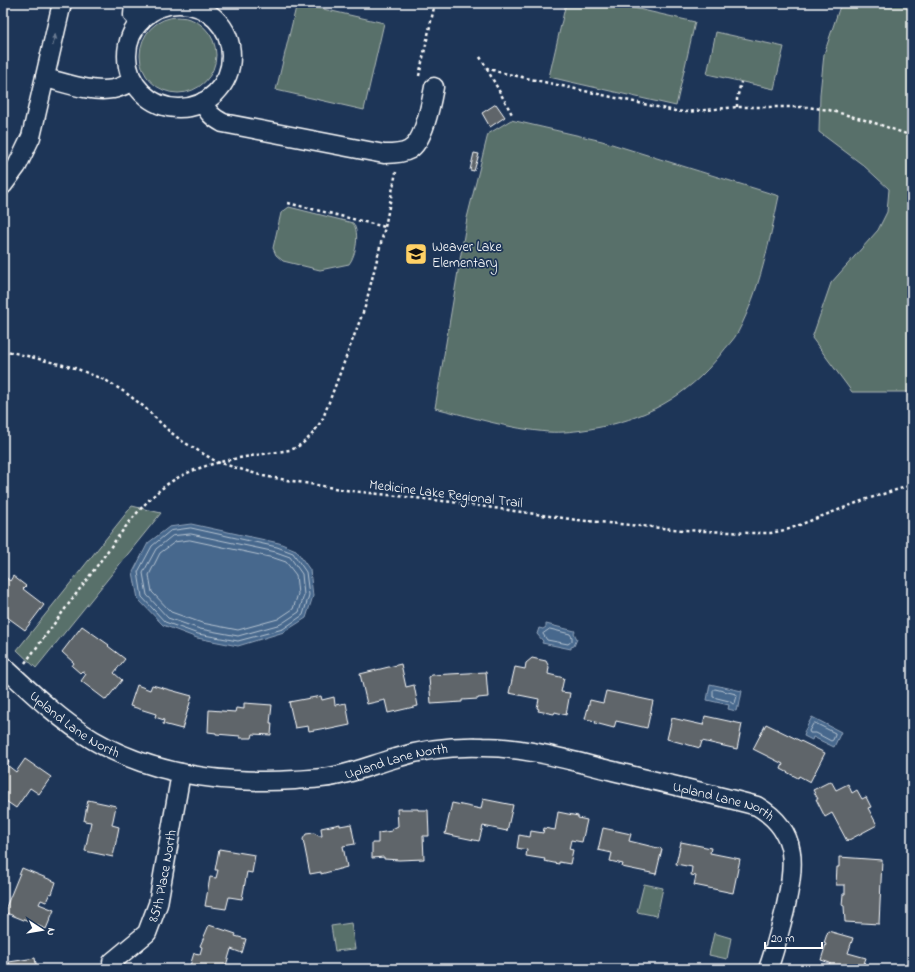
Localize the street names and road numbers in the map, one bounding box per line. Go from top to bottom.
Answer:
street label: Medicine Lake Regional Trail [368,475,524,515]
street label: Upland Lane North [24,686,123,764]
street label: Upland Lane North [343,739,449,785]
street label: Upland Lane North [670,777,779,827]
street label: 85th Place North [143,828,183,925]

